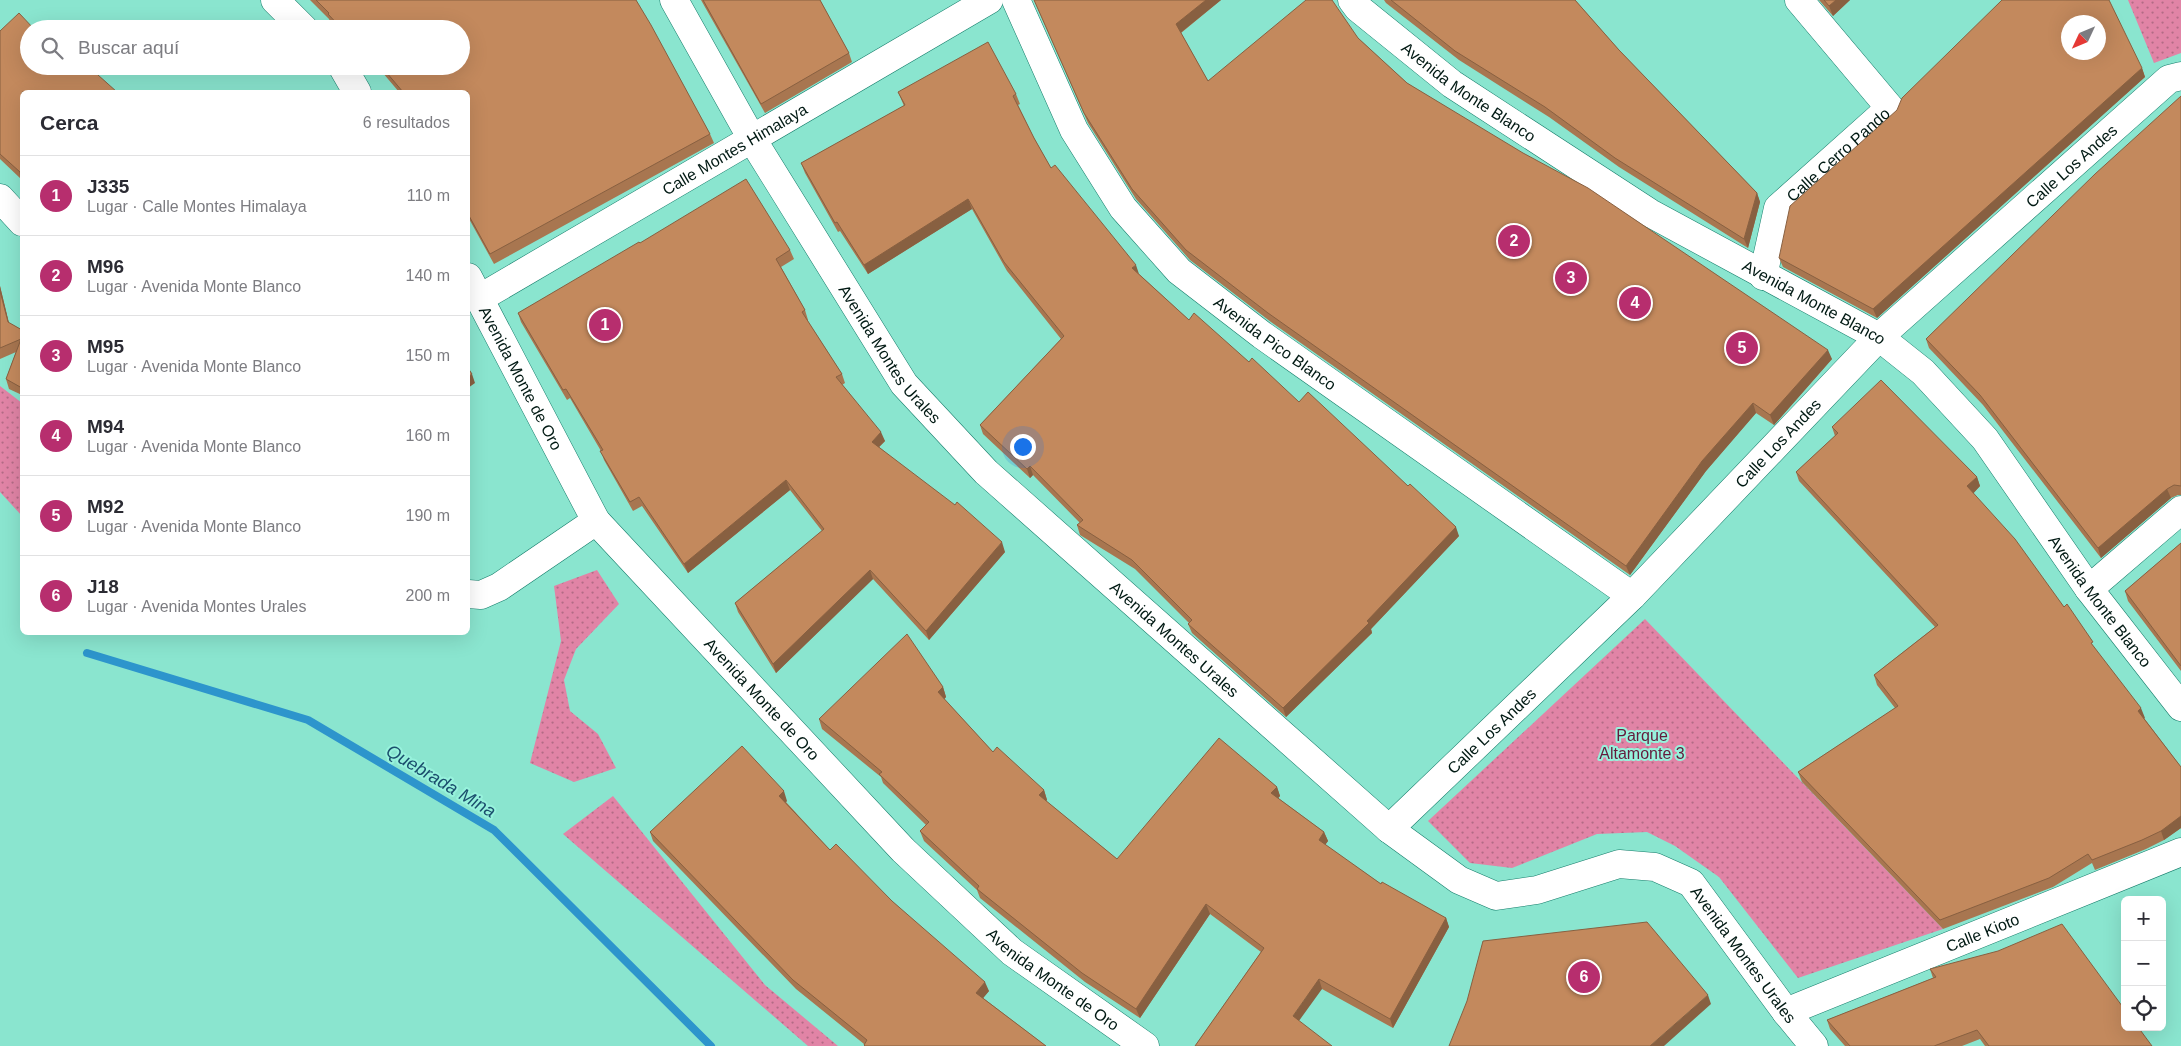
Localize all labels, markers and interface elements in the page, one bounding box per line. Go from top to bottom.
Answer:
north arrow [2061,15,2106,60]
search box [20,20,470,75]
icon: search [38,34,66,62]
text: Buscar aquí [78,37,179,58]
street label: Avenida Monte Blanco [1398,39,1539,145]
street label: Calle Montes Himalaya [659,100,810,198]
street label: Calle Cerro Pando [1783,105,1893,205]
text: Cerca [40,111,98,134]
text: 6 resultados [363,114,450,131]
street label: Calle Los Andes [2023,121,2121,211]
text: J335 [87,176,129,197]
text: 1 [52,187,60,204]
text: 110 m [407,187,450,204]
text: Lugar · Calle Montes Himalaya [87,198,307,215]
pin: 2 [1498,222,1530,260]
text: M96 [87,256,124,277]
street label: Avenida Monte Blanco [1740,257,1889,348]
pin: 3 [1555,259,1587,297]
text: 2 [52,267,60,284]
text: 140 m [406,267,450,284]
text: Lugar · Avenida Monte Blanco [87,278,301,295]
street label: Avenida Montes Urales [836,282,944,427]
pin: 4 [1619,284,1651,322]
street label: Avenida Pico Blanco [1211,293,1339,394]
street label: Avenida Monte de Oro [476,303,565,453]
pin: 1 [589,306,621,344]
pin: 5 [1726,329,1758,367]
text: M95 [87,336,124,357]
text: 3 [52,347,60,364]
text: 150 m [406,347,450,364]
text: Lugar · Avenida Monte Blanco [87,358,301,375]
street label: Calle Los Andes [1732,396,1824,491]
text: M94 [87,416,124,437]
text: 4 [52,427,60,444]
text: 160 m [406,427,450,444]
your location [1010,434,1036,460]
text: Lugar · Avenida Monte Blanco [87,438,301,455]
text: M92 [87,496,124,517]
text: 5 [52,507,60,524]
text: 190 m [406,507,450,524]
text: Lugar · Avenida Monte Blanco [87,518,301,535]
street label: Avenida Monte Blanco [2045,532,2155,671]
text: J18 [87,576,119,597]
street label: Avenida Montes Urales [1107,578,1242,701]
text: 6 [52,587,60,604]
text: 200 m [406,587,450,604]
text: Lugar · Avenida Montes Urales [87,598,306,615]
street label: Avenida Monte de Oro [701,635,823,764]
street label: Calle Los Andes [1444,685,1539,777]
park label: Parque Altamonte 3 [1599,727,1685,762]
water label: Quebrada Mina [383,740,499,822]
street label: Avenida Montes Urales [1687,883,1799,1026]
map controls [2121,896,2166,1031]
button: + [2121,896,2166,941]
street label: Calle Kioto [1944,910,2022,955]
street label: Avenida Monte de Oro [983,925,1122,1034]
button: − [2121,941,2166,986]
pin: 6 [1568,958,1600,996]
button: locate [2121,986,2166,1031]

